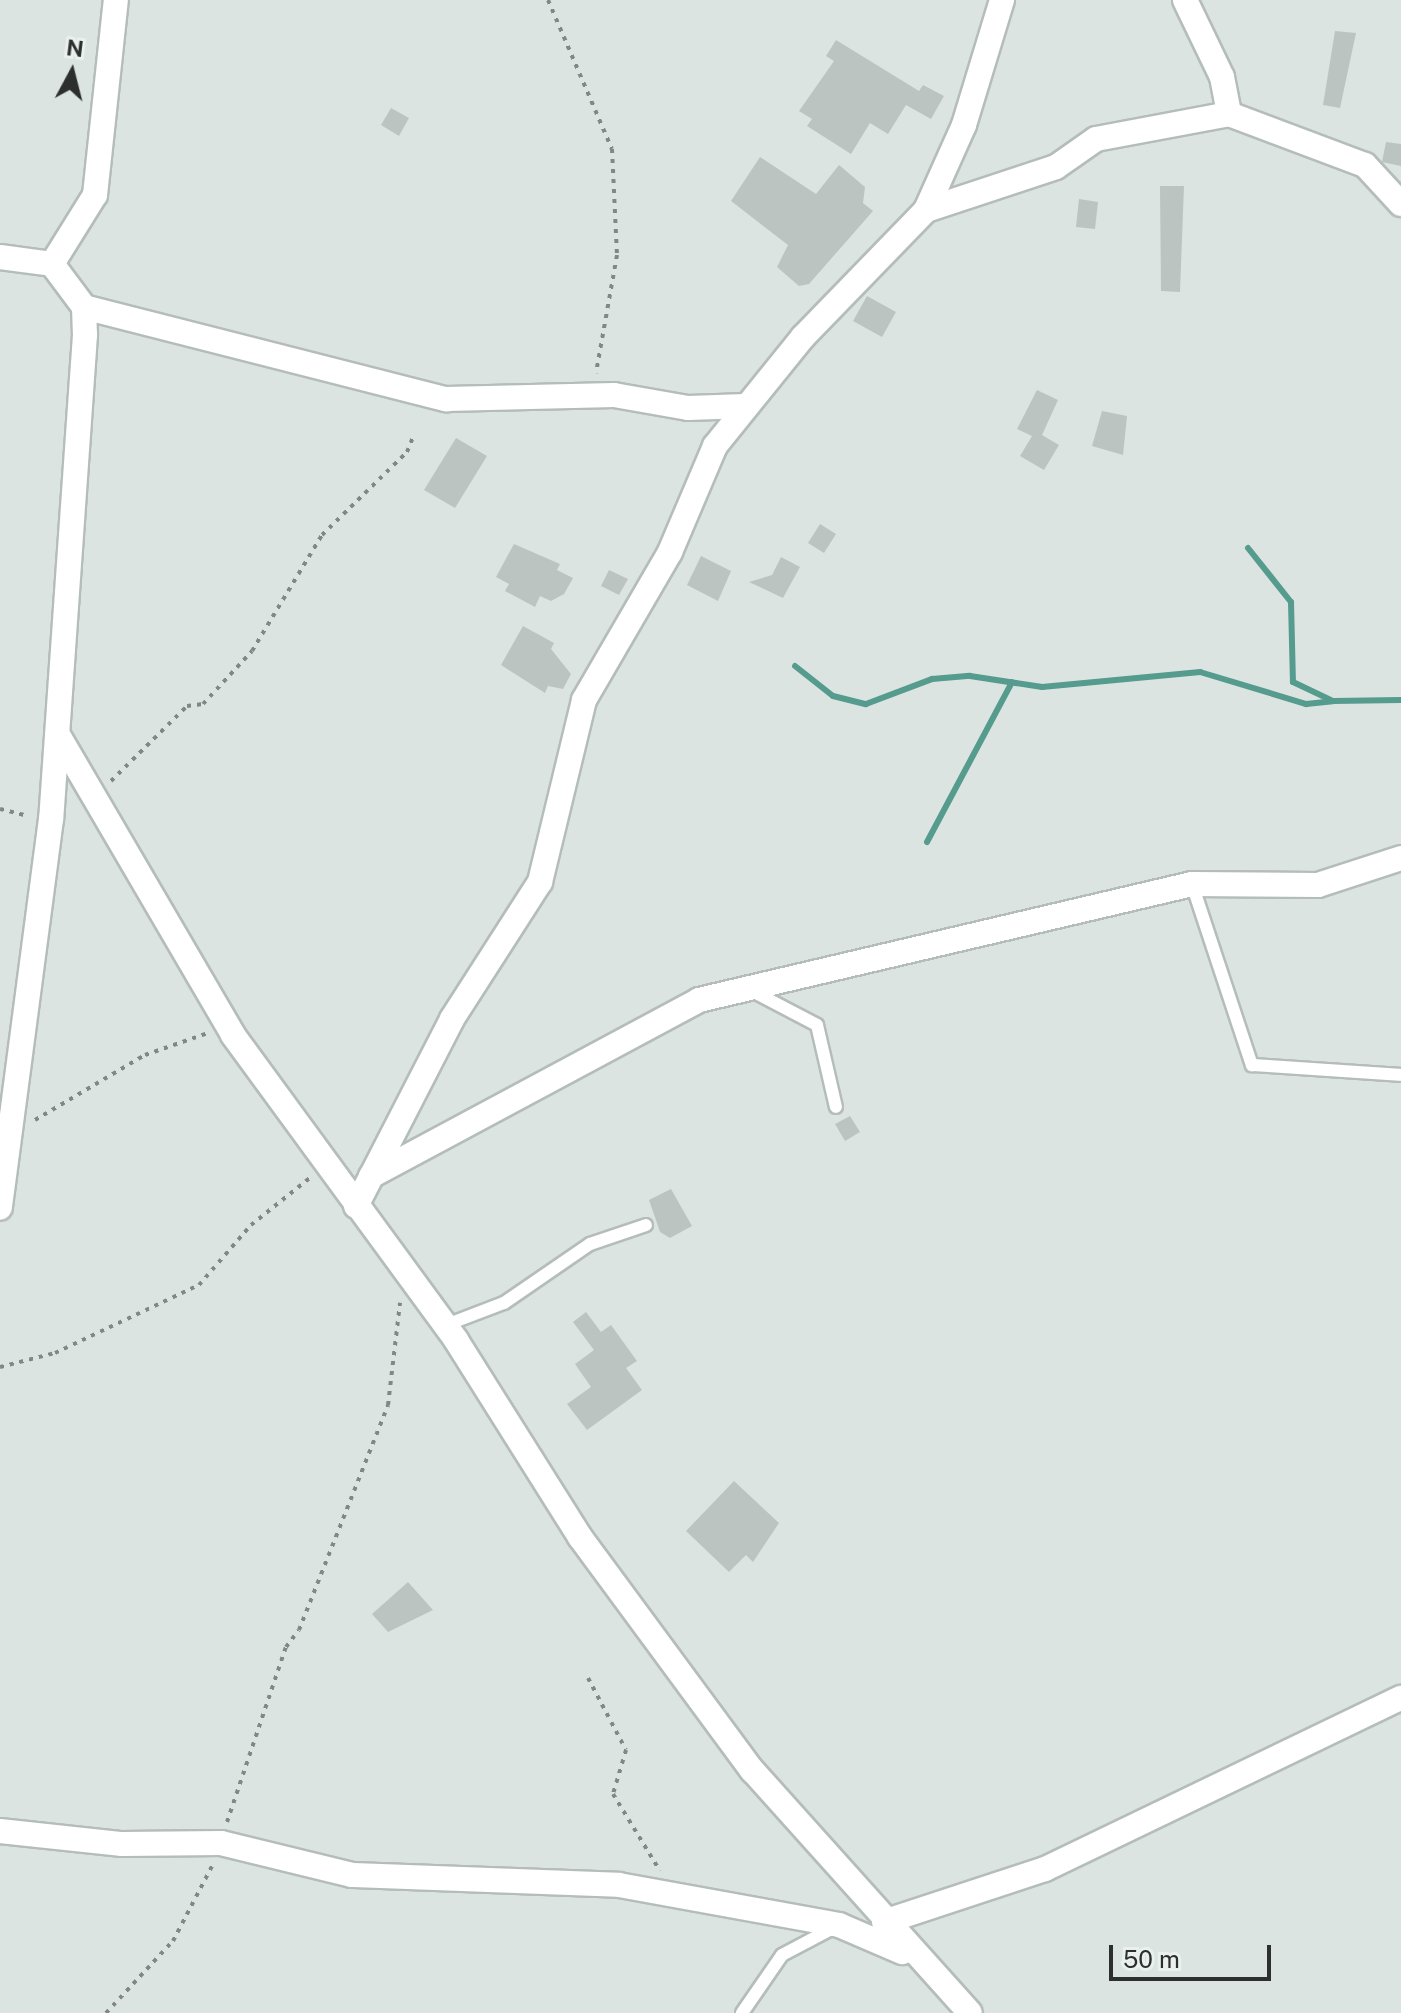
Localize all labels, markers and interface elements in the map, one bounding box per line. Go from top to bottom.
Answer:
north arrow [32,32,112,112]
text: N [65,34,85,62]
scale bar [1113,1929,1275,1979]
text: 50 m [1123,1945,1180,1973]

